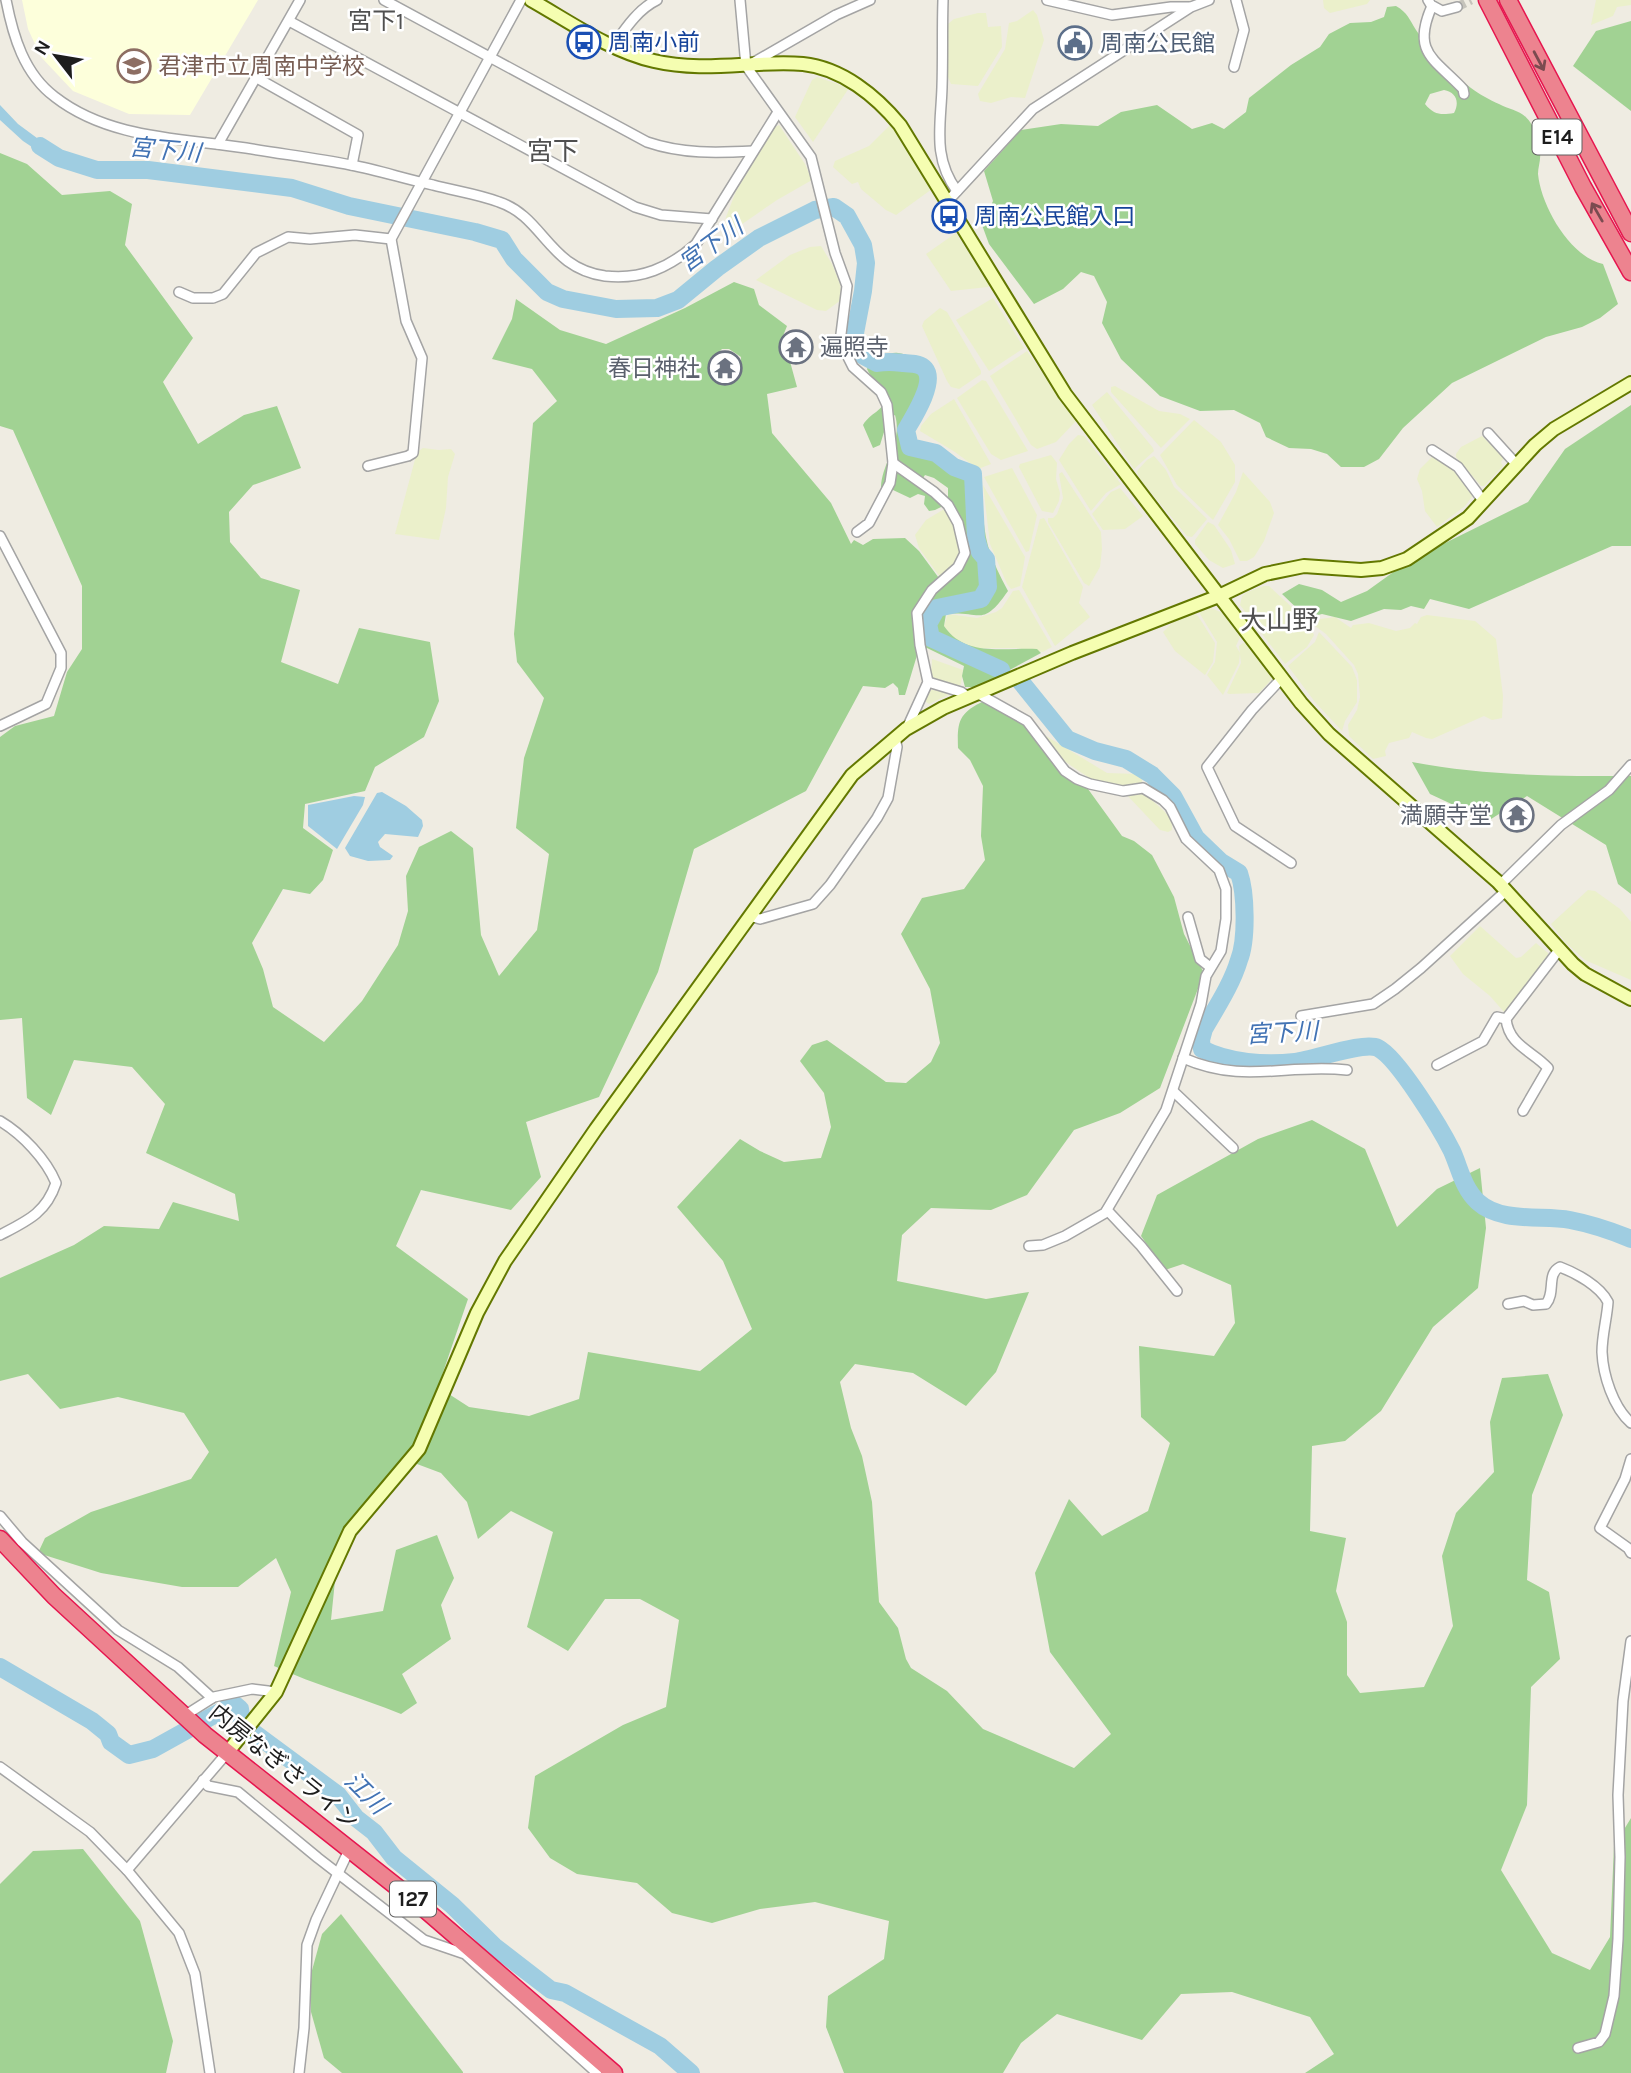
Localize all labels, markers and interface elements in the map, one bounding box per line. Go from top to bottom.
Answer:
district label: 宮下1 [348,7,404,35]
north arrow [21,21,91,91]
bus stop icon: 周南小前 [565,23,603,61]
public building icon: 周南公民館 [1056,24,1094,62]
place label: 周南小前 [608,29,700,56]
place label: 周南公民館 [1100,30,1215,57]
text: N [29,36,55,59]
school or university icon: 君津市立周南中学校 [115,47,153,85]
one-way arrow [1533,50,1546,71]
place label: 君津市立周南中学校 [158,53,365,80]
road number: E14 [1532,120,1582,154]
water label: 宮下川 [128,133,205,167]
district label: 宮下 [527,136,579,167]
bus stop icon: 周南公民館入口 [930,197,968,235]
place label: 周南公民館入口 [974,203,1135,230]
one-way arrow [1590,203,1604,223]
water label: 宮下川 [674,211,751,277]
temple icon: 遍照寺 [777,328,815,366]
place label: 遍照寺 [820,334,889,361]
temple icon: 春日神社 [706,349,744,387]
place label: 春日神社 [608,355,700,382]
district label: 大山野 [1240,605,1318,636]
temple icon: 満願寺堂 [1498,796,1536,834]
place label: 満願寺堂 [1400,802,1492,829]
water label: 宮下川 [1245,1017,1322,1049]
street label: 内房なぎさライン [204,1699,364,1835]
water label: 江川 [339,1766,395,1822]
road number: 127 [390,1882,436,1916]

